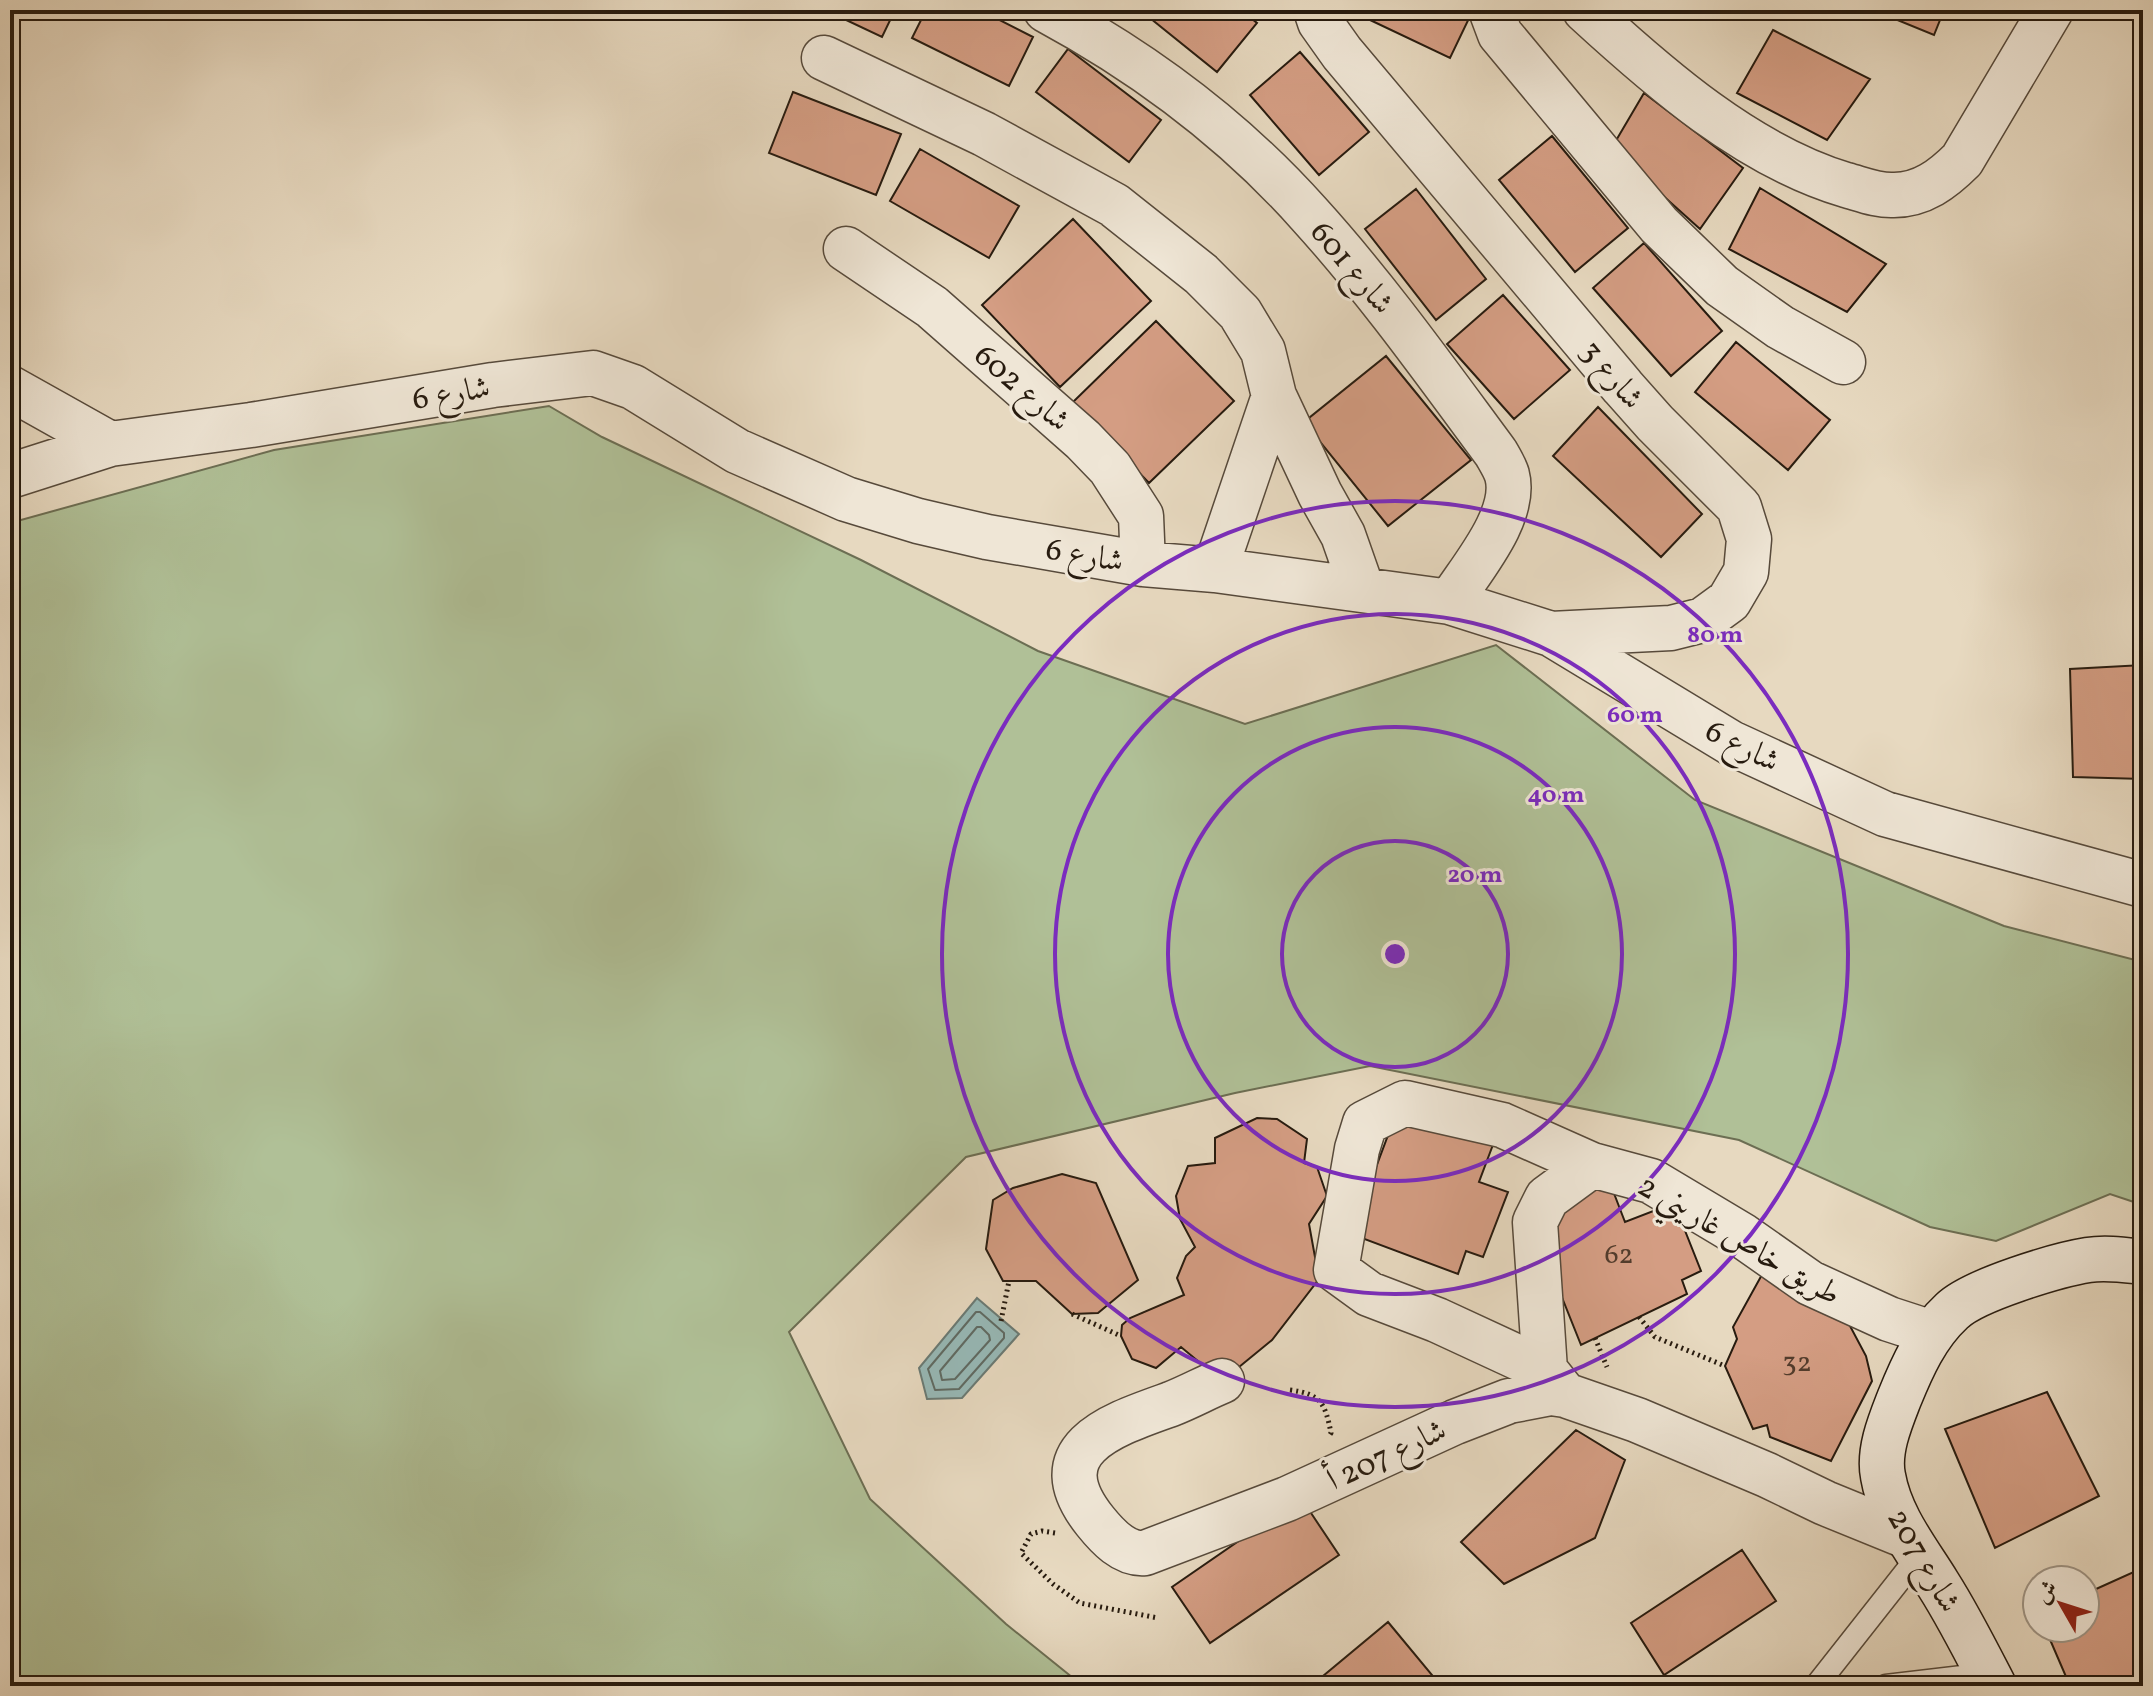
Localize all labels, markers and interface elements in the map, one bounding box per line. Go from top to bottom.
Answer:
street label: شارع 601 [1297,213,1403,326]
street label: شارع 3 [1567,332,1653,421]
street label: شارع 602 [962,335,1079,445]
street label: شارع 6 [409,367,494,425]
street label: شارع 6 [1042,529,1127,587]
text: 80 m [1687,619,1743,653]
text: 60 m [1607,699,1663,733]
street label: شارع 6 [1696,710,1786,787]
text: 40 m [1528,779,1584,813]
text: 20 m [1447,859,1503,893]
centre of rings [1381,940,1409,968]
street label: طريق خاص غاريني 2 [1627,1165,1848,1320]
house number: 62 [1604,1236,1634,1275]
house number: 32 [1782,1344,1812,1383]
street label: شارع 207 أ [1319,1407,1455,1505]
street label: شارع 207 [1873,1501,1970,1623]
north arrow [2021,1564,2101,1644]
text: ش [2028,1575,2066,1611]

